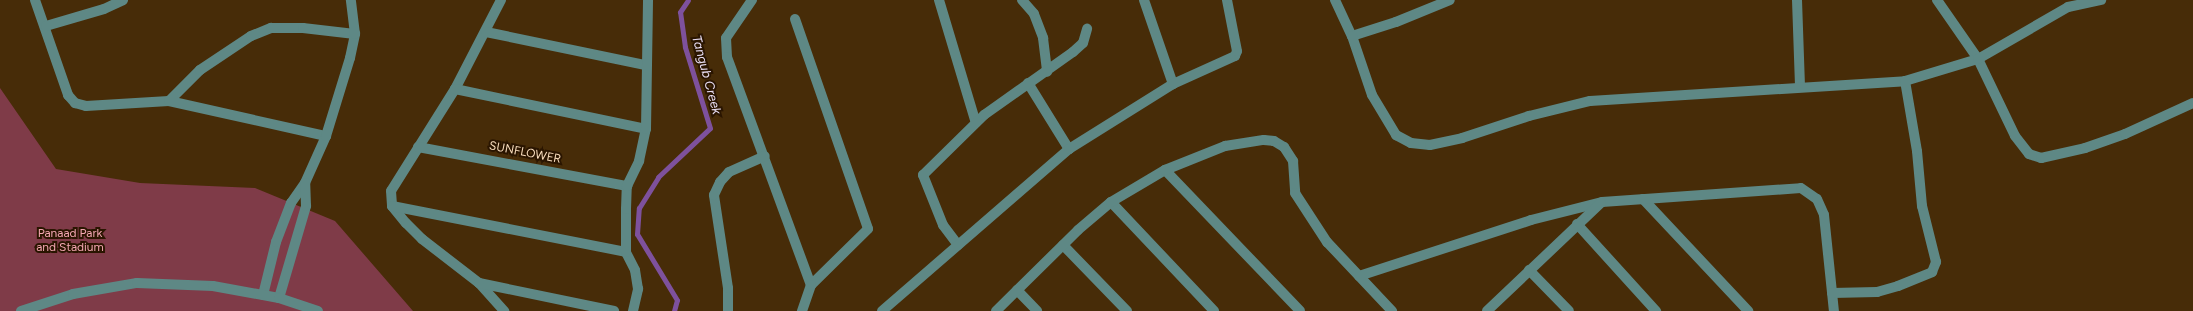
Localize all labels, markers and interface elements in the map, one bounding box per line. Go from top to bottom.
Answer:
water label: Tangub Creek [688,34,724,116]
street label: SUNFLOWER [488,139,562,167]
park label: Panaad Park and Stadium [36,227,104,255]

